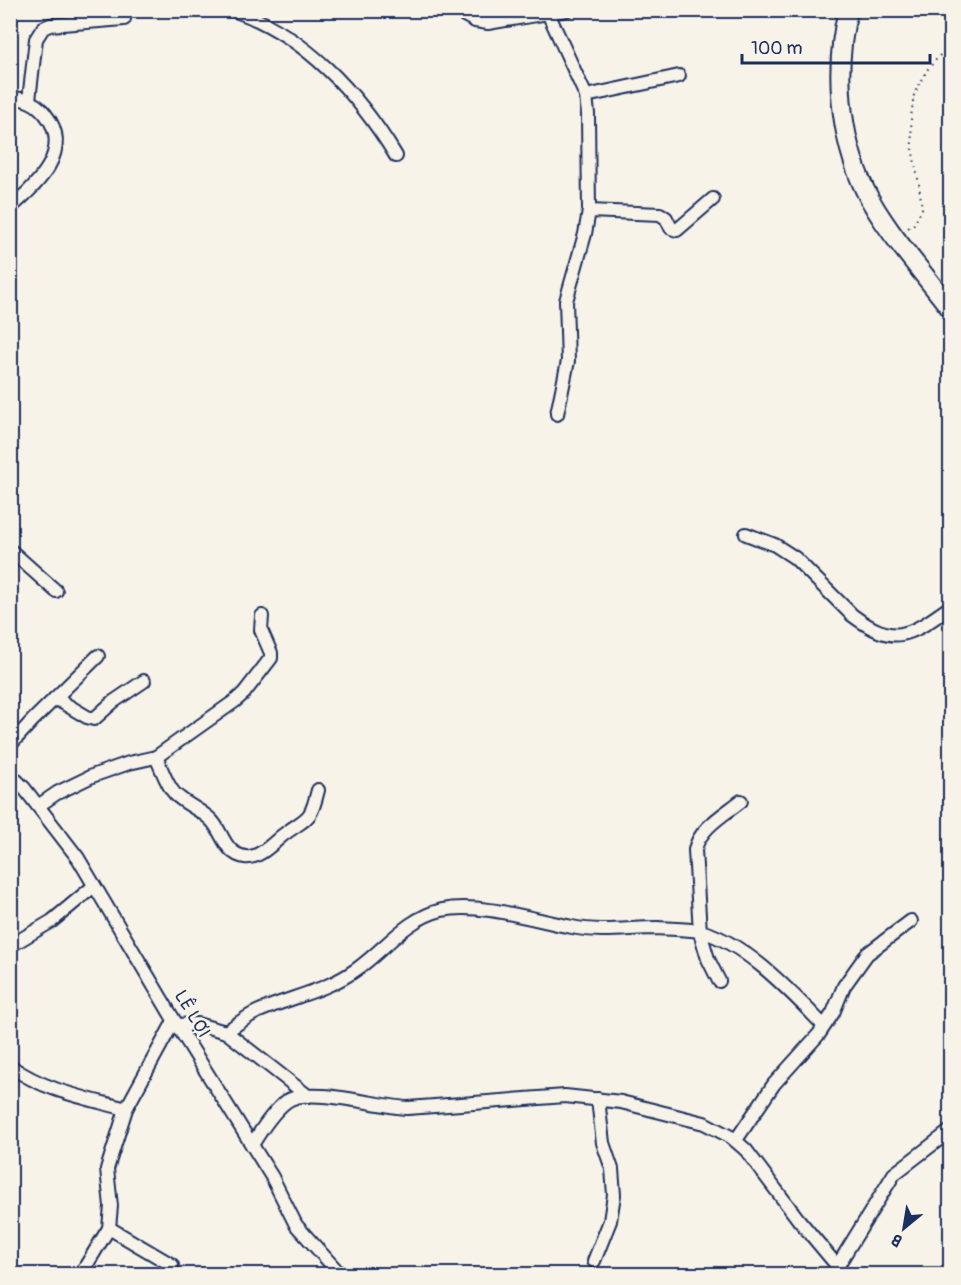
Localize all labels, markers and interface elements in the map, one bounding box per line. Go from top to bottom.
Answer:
scale bar [742,27,930,65]
text: 100 m [751,37,803,60]
street label: LÊ LỢI [169,986,215,1042]
north arrow [874,1198,934,1258]
text: B [888,1229,906,1251]

